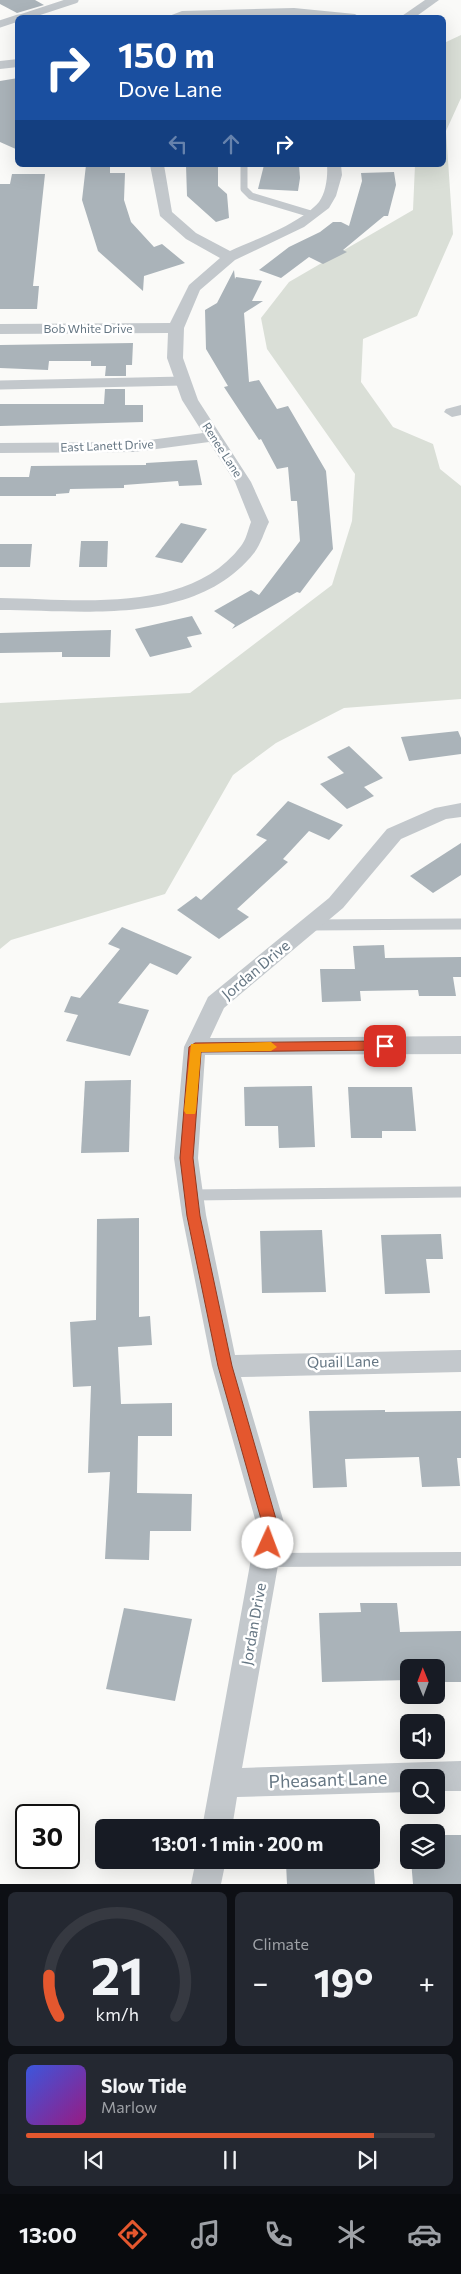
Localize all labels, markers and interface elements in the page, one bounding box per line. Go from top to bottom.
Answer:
text: 150 m [118,32,215,75]
icon: right [35,35,100,100]
text: Dove Lane [118,75,222,102]
icon: left [164,130,192,158]
icon: ahead [217,130,245,158]
icon: right [270,130,298,158]
street label: Bob White Drive [44,321,132,335]
street label: Renee Lane [200,420,246,479]
street label: East Lanett Drive [60,436,154,454]
street label: Jordan Drive [218,936,293,1003]
pin [364,1025,406,1067]
icon: arrive [371,1032,399,1060]
street label: Quail Lane [307,1351,379,1371]
position arrow [241,1516,293,1568]
street label: Jordan Drive [237,1581,269,1666]
north arrow [400,1659,445,1704]
map controls [400,1659,445,1869]
button: sound [400,1714,445,1759]
street label: Pheasant Lane [268,1766,388,1792]
button: search [400,1769,445,1814]
speed limit sign: 30 [15,1804,80,1869]
button: layers [400,1824,445,1869]
text: 13:01 · 1 min · 200 m [152,1832,323,1855]
text: Climate [253,1934,309,1953]
text: 21 [91,1942,144,2006]
text: 19° [314,1958,373,2005]
text: − [253,1965,268,1999]
text: + [419,1965,435,1999]
text: km/h [96,2003,139,2025]
text: Slow Tide [101,2074,187,2097]
text: Marlow [101,2097,157,2116]
icon: previous [80,2146,108,2174]
icon: pause [216,2146,244,2174]
icon: next [353,2146,381,2174]
icon: directions [115,2217,150,2252]
icon: music [188,2217,223,2252]
icon: phone [261,2217,296,2252]
icon: climate [334,2217,369,2252]
icon: car [407,2217,442,2252]
text: 13:00 [19,2221,77,2248]

